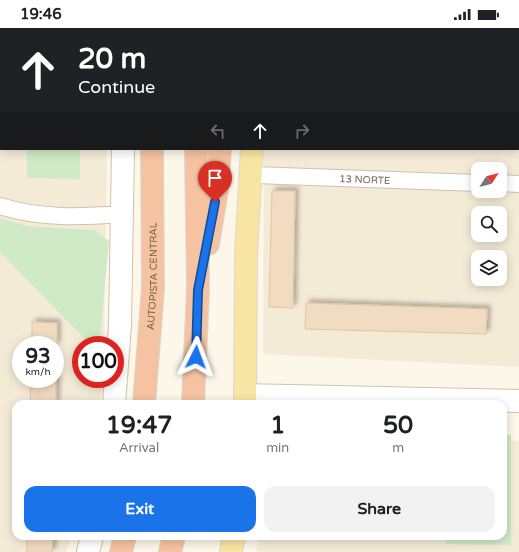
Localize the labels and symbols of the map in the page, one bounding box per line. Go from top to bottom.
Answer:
pin [198,161,232,202]
north arrow [471,162,507,198]
street label: 13 NORTE [339,173,391,187]
street label: AUTOPISTA CENTRAL [145,222,160,331]
speed limit sign: 100 [72,336,124,388]
position arrow [175,336,217,378]

